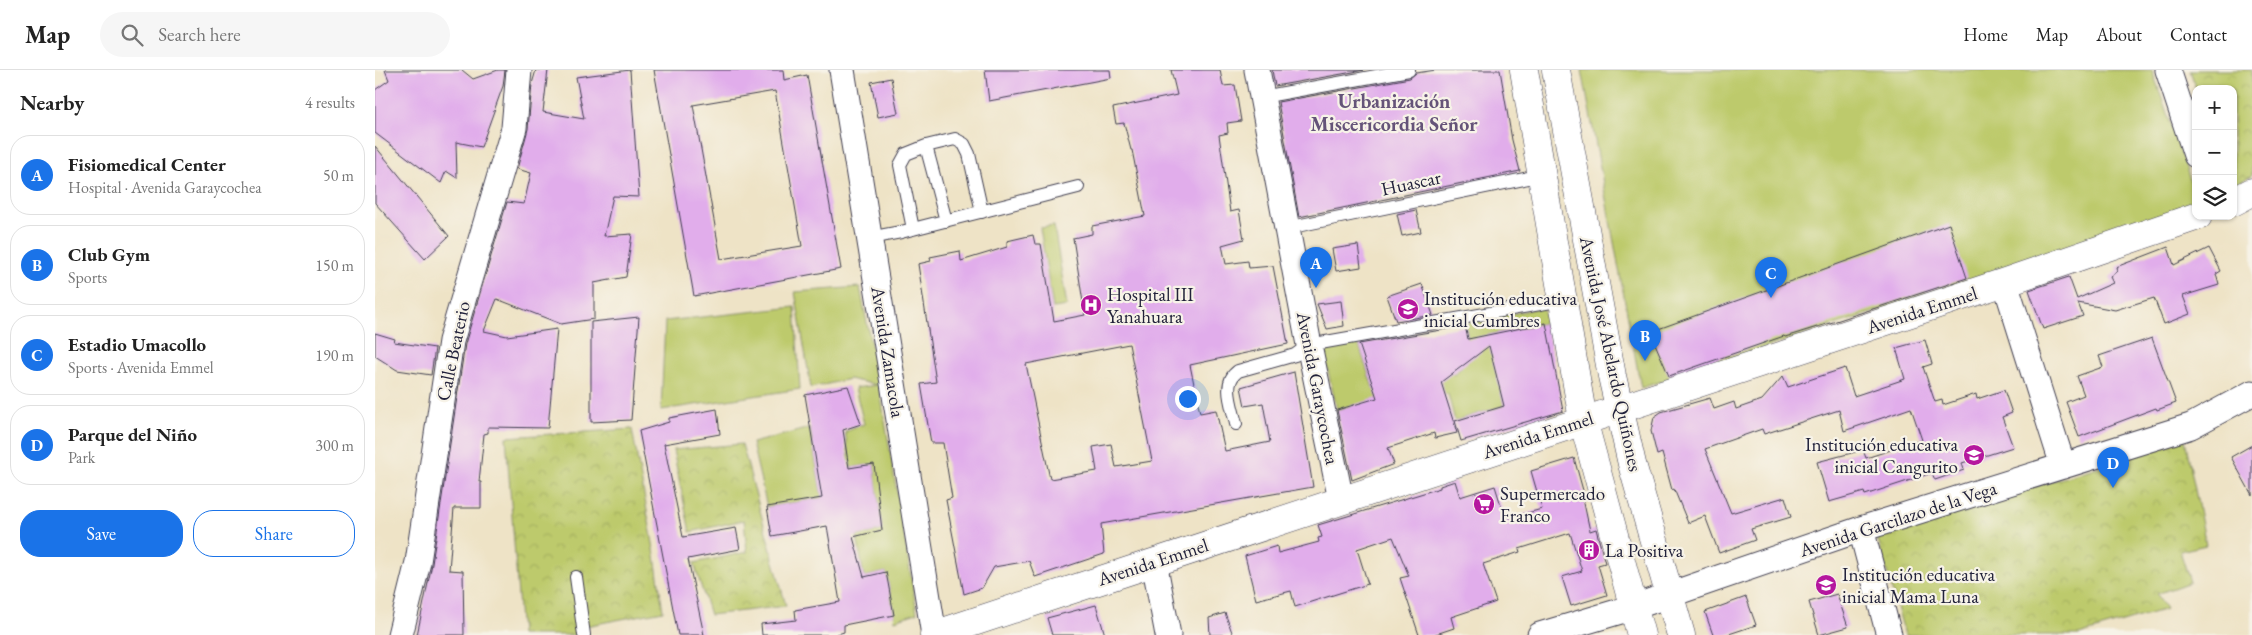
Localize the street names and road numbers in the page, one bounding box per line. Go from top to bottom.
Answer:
street label: Huascar [1379,164,1444,202]
street label: Avenida José Abelardo Quiñones [1574,233,1648,474]
street label: Avenida Emmel [1862,280,1981,340]
street label: Avenida Zamacola [865,283,911,420]
street label: Calle Beaterio [430,299,476,403]
street label: Avenida Garaycochea [1291,309,1345,467]
street label: Avenida Emmel [1478,405,1597,465]
street label: Avenida Garcilazo de la Vega [1795,475,2000,563]
street label: Avenida Emmel [1093,532,1212,592]

